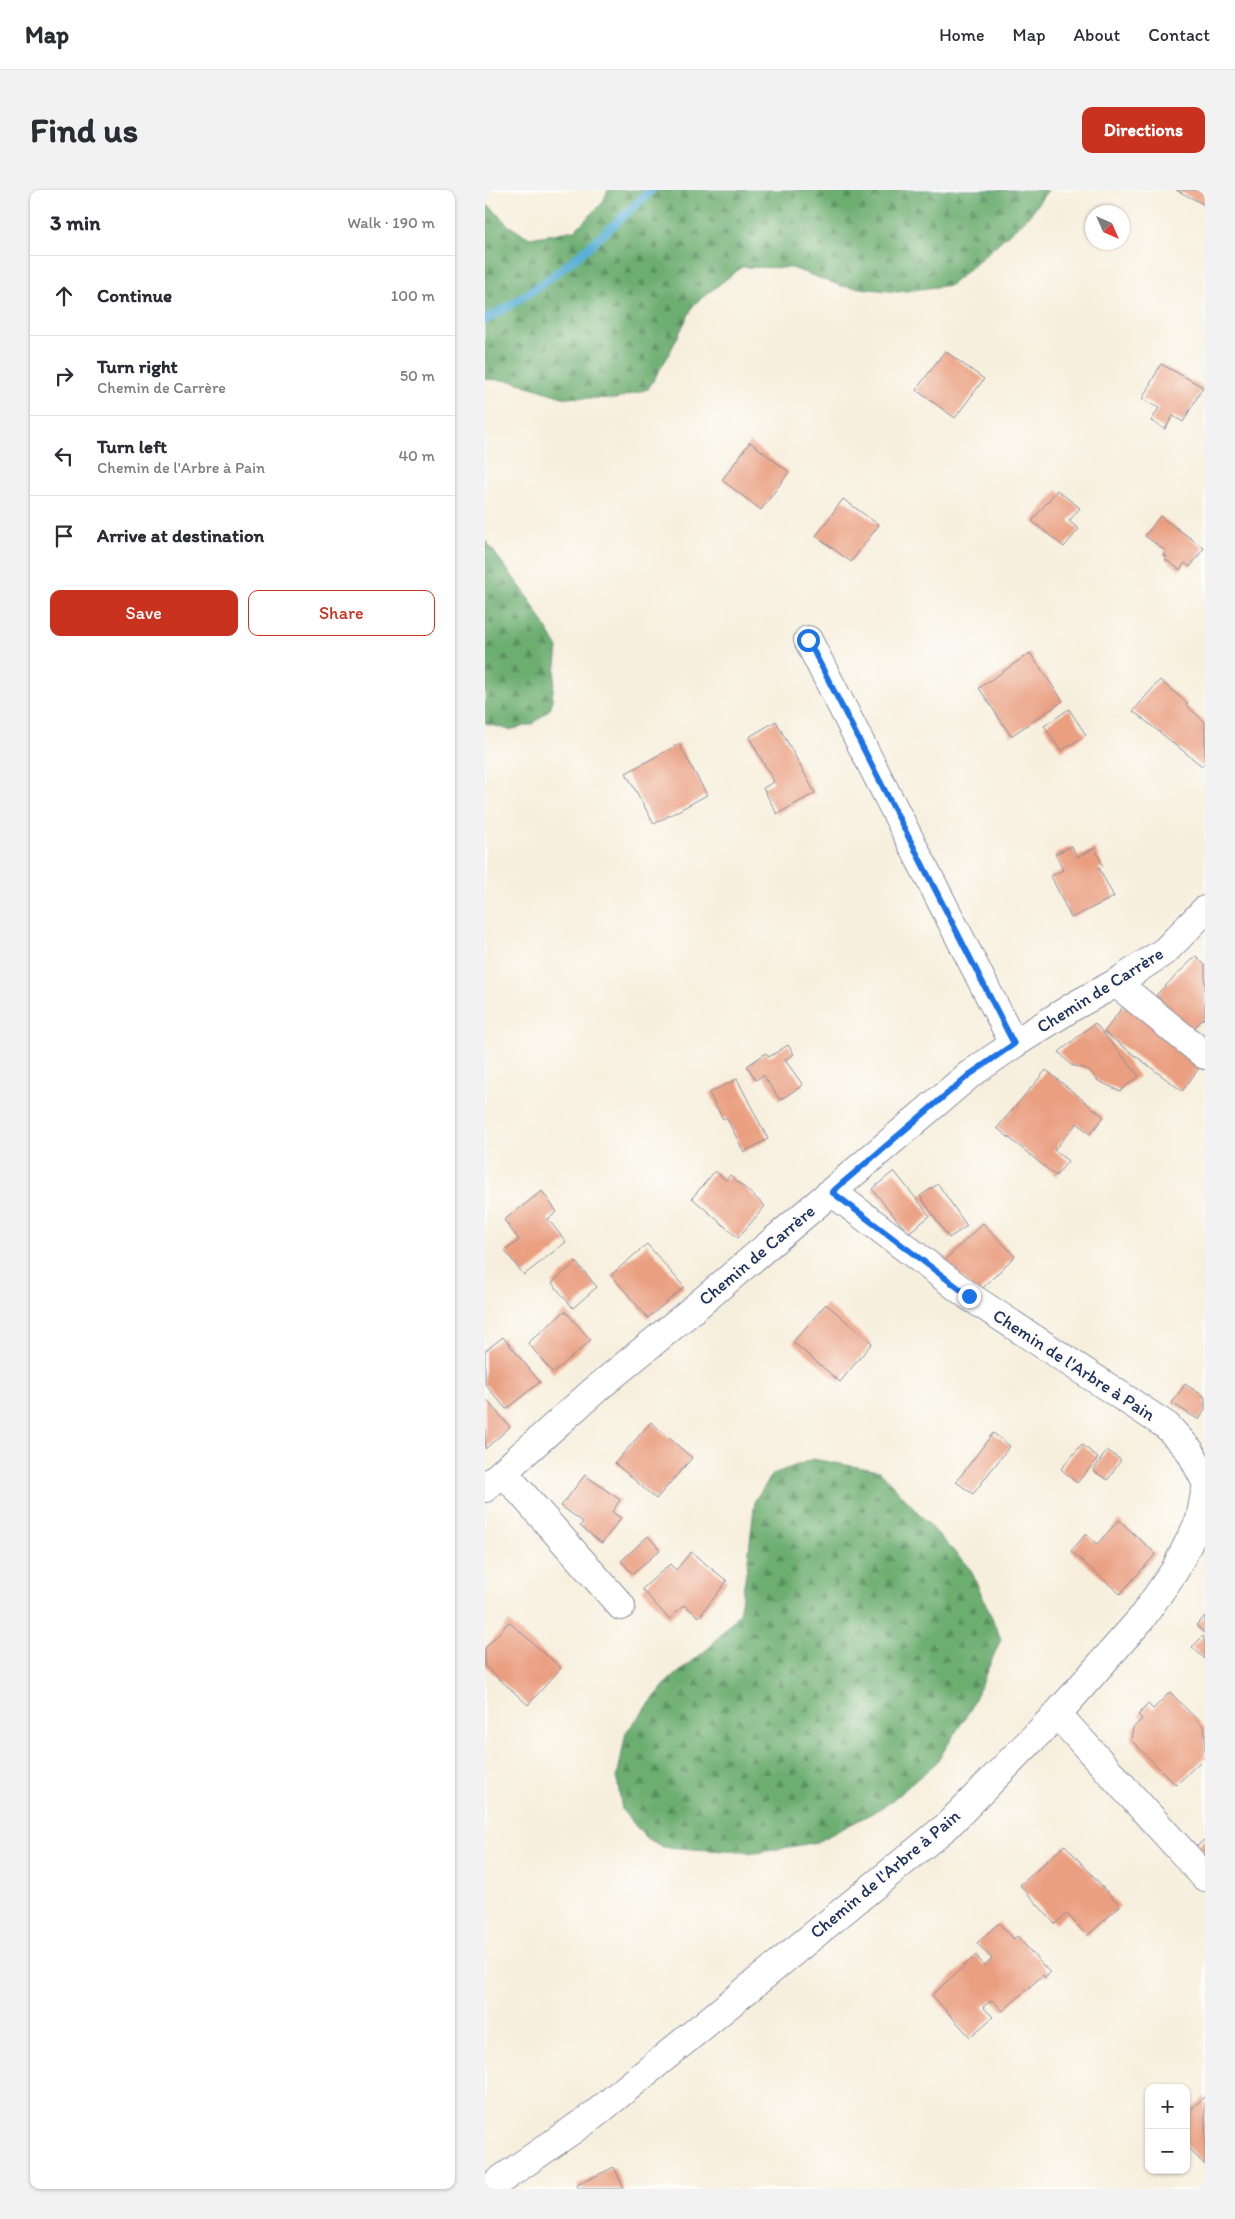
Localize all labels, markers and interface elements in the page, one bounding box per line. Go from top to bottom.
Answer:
text: Map [25,20,69,49]
text: Home [939,24,985,46]
text: Map [1013,24,1046,46]
text: About [1074,24,1120,46]
text: Contact [1148,24,1210,46]
button: Directions [1082,107,1205,153]
text: Find us [30,109,138,151]
north arrow [1085,205,1130,250]
text: 3 min [50,210,100,235]
text: Walk · 190 m [347,213,435,232]
icon: ahead [50,282,78,310]
text: Continue [97,284,172,307]
text: 100 m [391,286,435,305]
text: Turn right [97,355,178,378]
icon: right [50,362,78,390]
text: 50 m [400,366,435,385]
text: Chemin de Carrère [97,378,226,397]
text: Turn left [97,435,167,458]
icon: left [50,442,78,470]
text: 40 m [398,446,435,465]
text: Chemin de l'Arbre à Pain [97,458,265,477]
icon: arrive [50,522,78,550]
text: Arrive at destination [97,524,264,547]
button: Save [50,590,238,636]
button: Share [248,590,435,636]
route start [797,629,820,652]
street label: Chemin de Carrère [1033,942,1167,1038]
street label: Chemin de Carrère [694,1200,820,1310]
route end [958,1285,981,1308]
street label: Chemin de l'Arbre à Pain [989,1304,1159,1426]
street label: Chemin de l'Arbre à Pain [806,1805,964,1943]
map controls [1145,2084,1190,2174]
button: + [1145,2084,1190,2129]
button: − [1145,2129,1190,2174]

